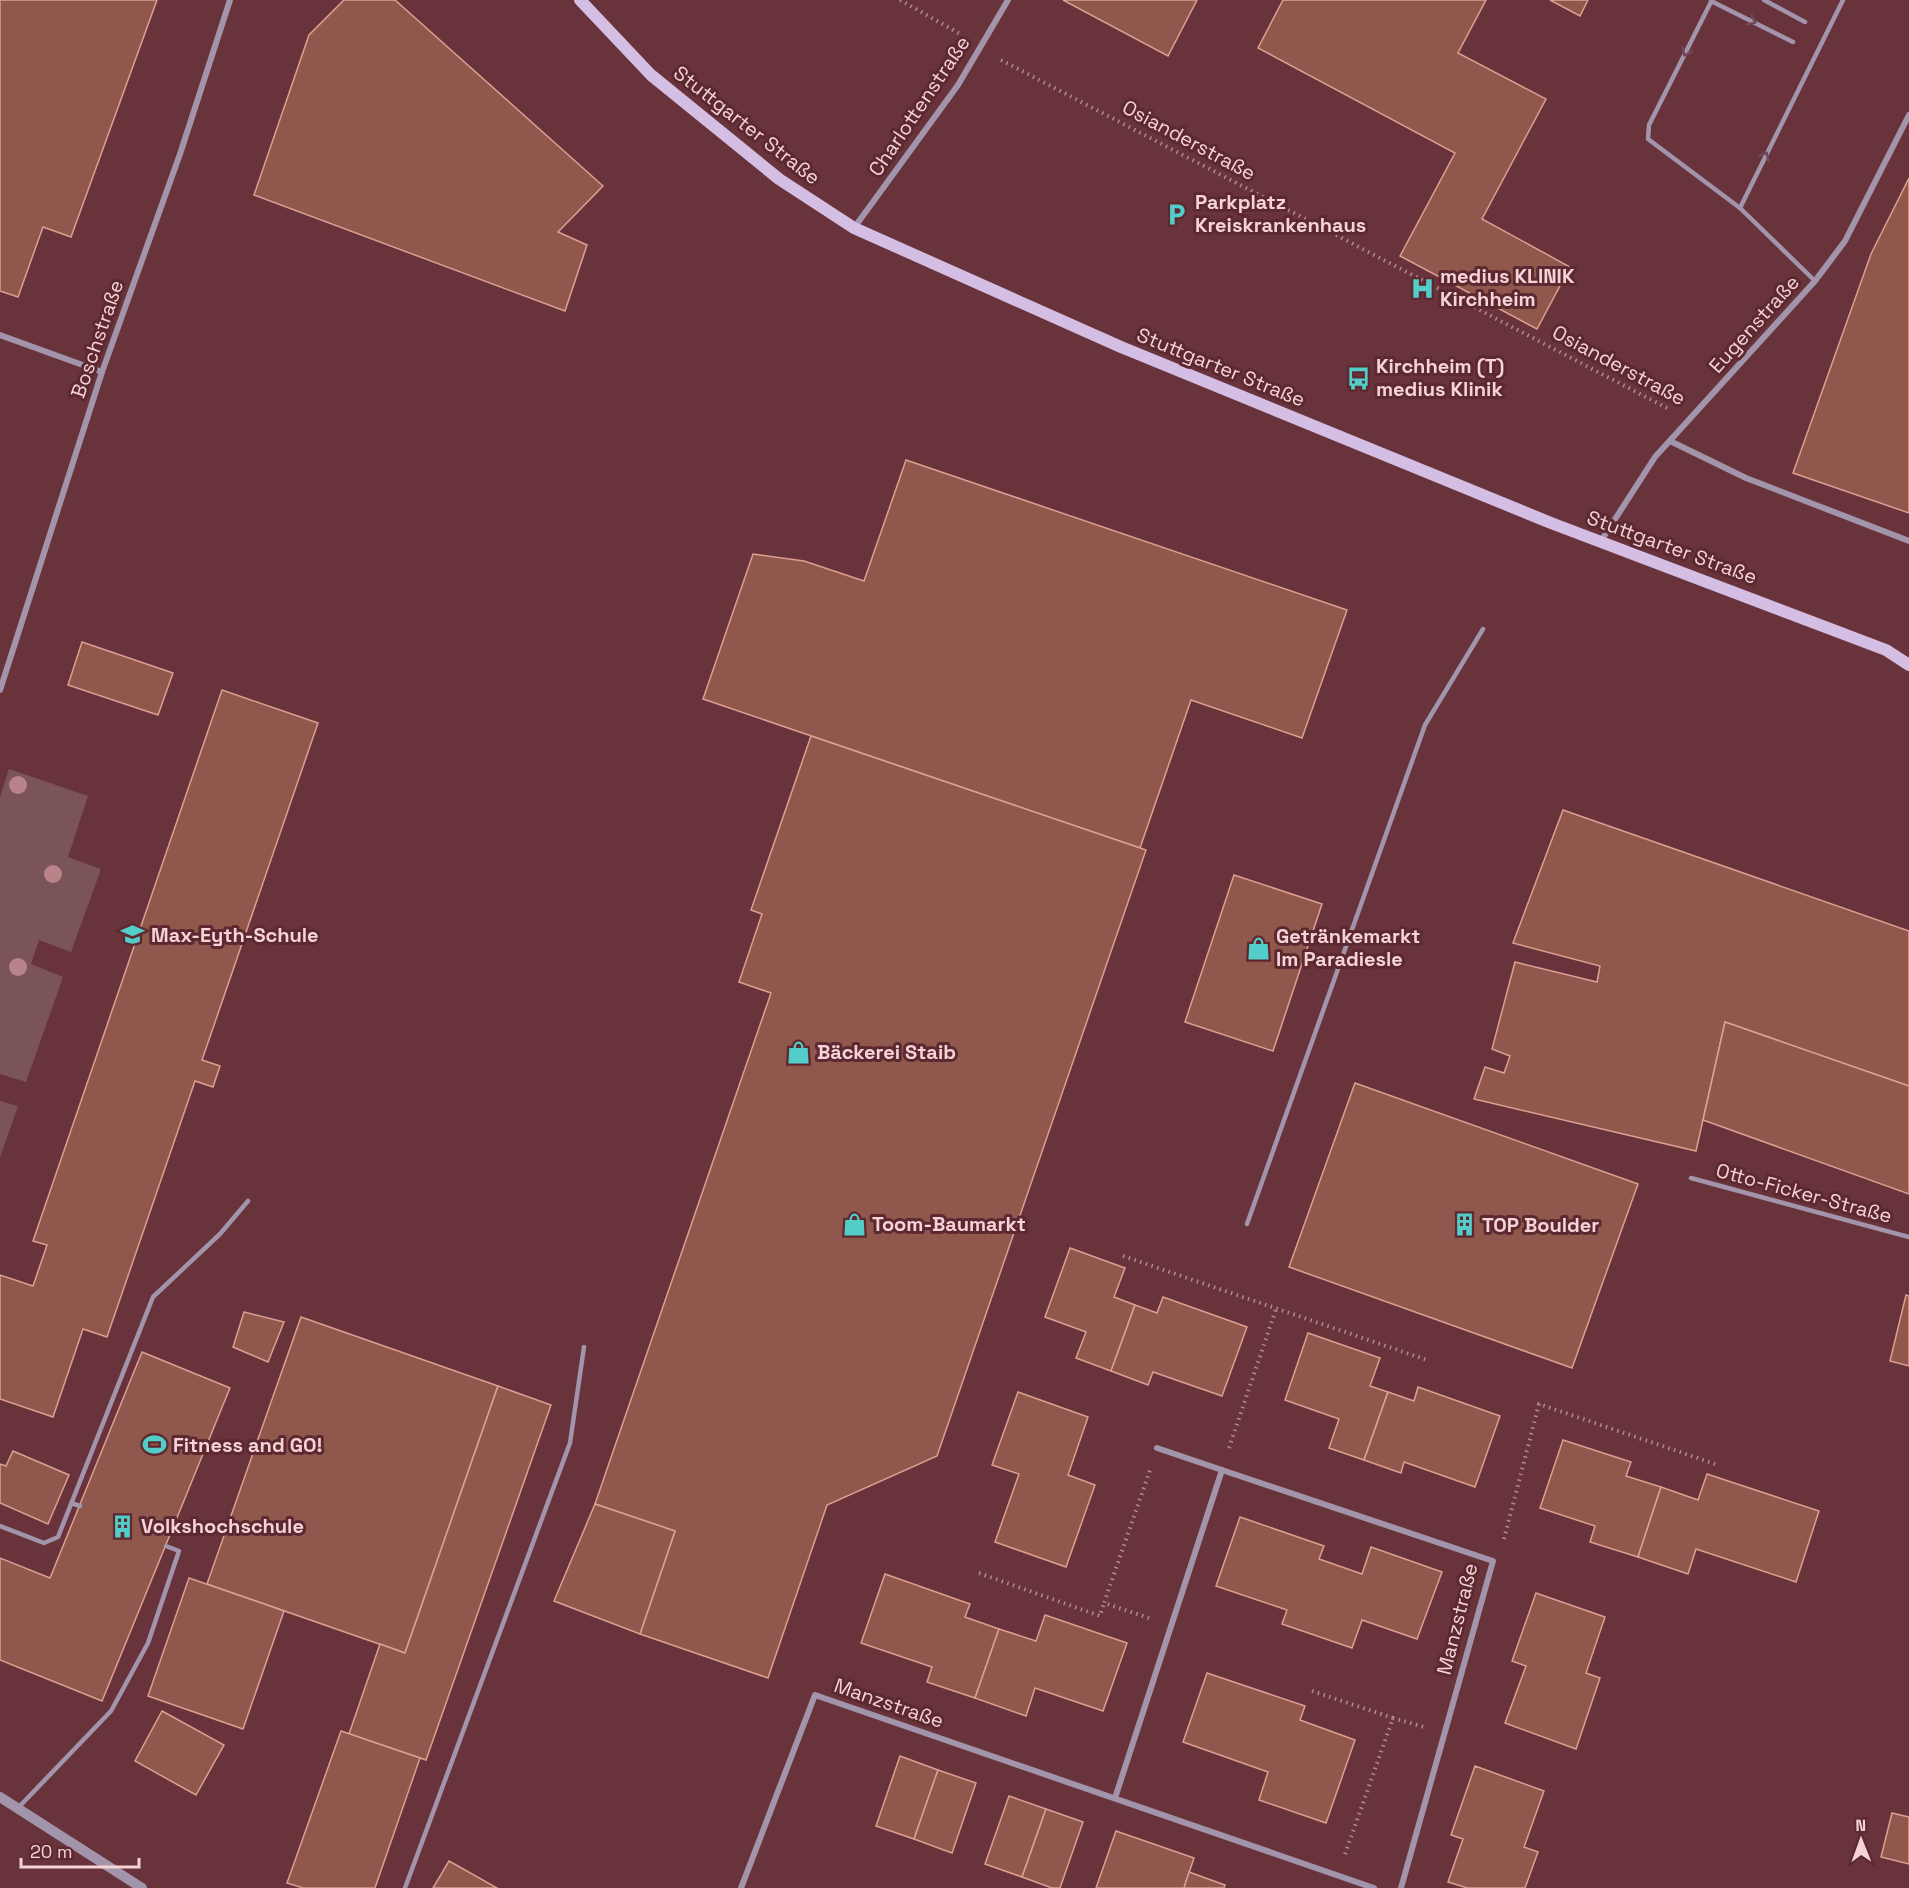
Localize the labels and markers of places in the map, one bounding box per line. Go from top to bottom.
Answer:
place label: Parkplatz Kreiskrankenhaus [1195,189,1366,238]
parking icon: Parkplatz Kreiskrankenhaus [1164,201,1190,227]
place label: medius KLINIK Kirchheim [1440,263,1575,312]
hospital icon: medius KLINIK Kirchheim [1409,275,1435,301]
place label: Kirchheim (T) medius Klinik [1376,353,1504,402]
bus stop icon: Kirchheim (T) medius Klinik [1345,365,1371,391]
school or university icon: Max-Eyth-Schule [120,922,146,948]
place label: Max-Eyth-Schule [151,922,319,948]
place label: Getränkemarkt Im Paradiesle [1276,923,1420,972]
shop icon: Getränkemarkt Im Paradiesle [1245,935,1271,961]
shop icon: Bäckerei Staib [786,1039,812,1065]
place label: Bäckerei Staib [817,1039,956,1065]
shop icon: Toom-Baumarkt [841,1211,867,1237]
place label: Toom-Baumarkt [872,1211,1026,1237]
building icon: TOP Boulder [1451,1212,1477,1238]
place label: TOP Boulder [1482,1212,1599,1238]
sports icon: Fitness and GO! [142,1432,168,1458]
place label: Fitness and GO! [173,1432,322,1458]
building icon: Volkshochschule [110,1513,136,1539]
place label: Volkshochschule [141,1513,304,1539]

